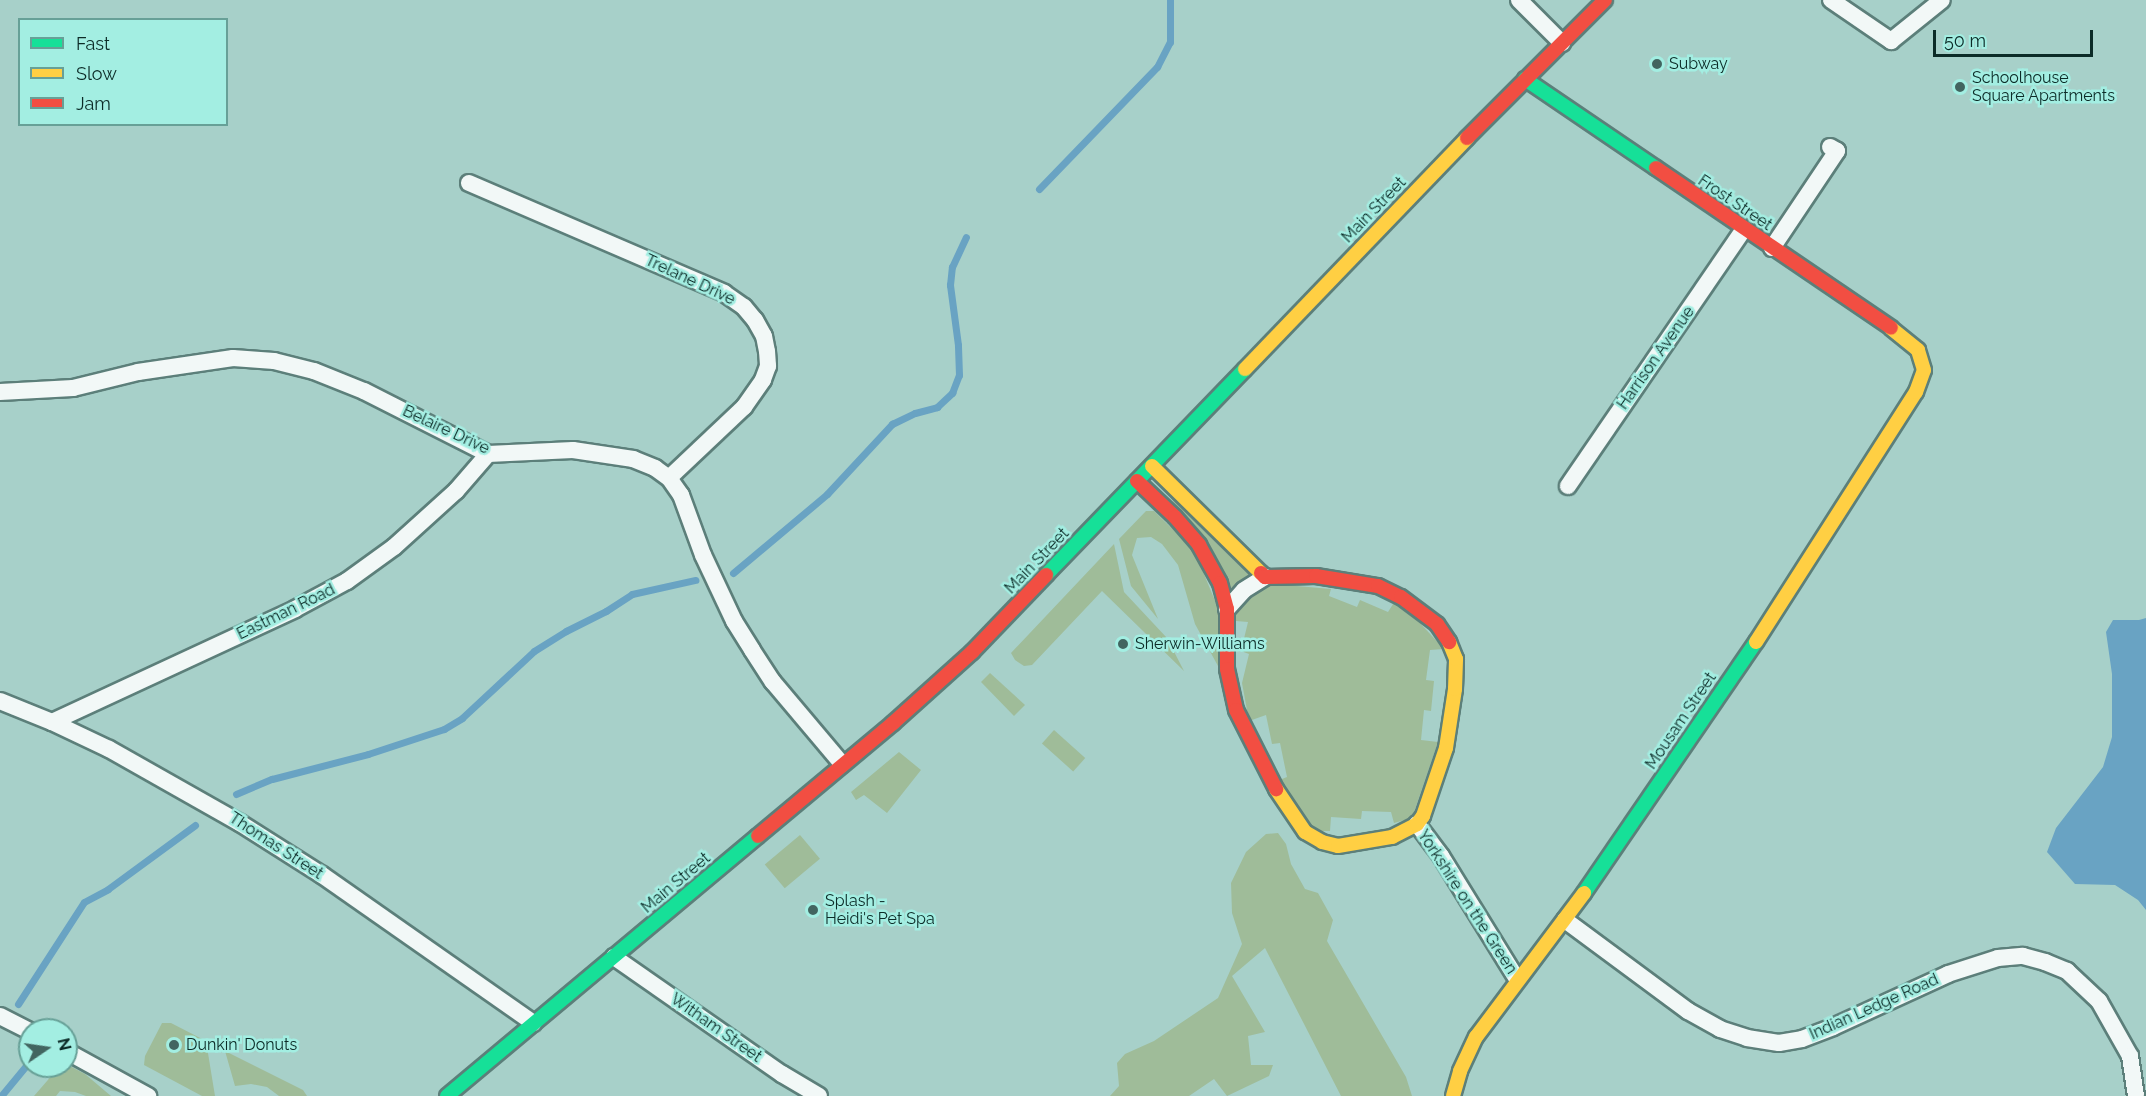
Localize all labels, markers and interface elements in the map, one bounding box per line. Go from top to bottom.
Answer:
legend [18,18,228,126]
scale bar [1936,18,2096,56]
text: 50 m [1944,30,1986,51]
text: Fast [76,33,110,54]
place label: Subway [1669,54,1728,74]
marker: Subway [1650,57,1664,71]
text: Slow [76,63,117,84]
place label: Schoolhouse Square Apartments [1972,68,2115,106]
marker: Schoolhouse Square Apartments [1953,80,1967,94]
text: Jam [76,93,111,114]
street label: Frost Street [1694,171,1776,235]
street label: Main Street [1338,173,1410,247]
street label: Trelane Drive [642,251,738,309]
street label: Harrison Avenue [1613,303,1699,413]
street label: Belaire Drive [400,402,492,458]
street label: Main Street [1001,524,1073,598]
street label: Eastman Road [234,580,338,644]
place label: Sherwin-Williams [1135,634,1265,654]
marker: Sherwin-Williams [1116,637,1130,651]
street label: Mousam Street [1642,669,1720,773]
street label: Thomas Street [225,808,327,884]
street label: Yorkshire on the Green [1413,826,1521,978]
street label: Main Street [638,849,714,917]
place label: Splash - Heidi's Pet Spa [825,891,935,929]
marker: Splash - Heidi's Pet Spa [806,903,820,917]
street label: Indian Ledge Road [1807,970,1941,1044]
street label: Witham Street [667,990,765,1066]
north arrow [18,1018,78,1078]
place label: Dunkin' Donuts [186,1035,298,1055]
text: N [53,1036,75,1052]
marker: Dunkin' Donuts [167,1038,181,1052]

